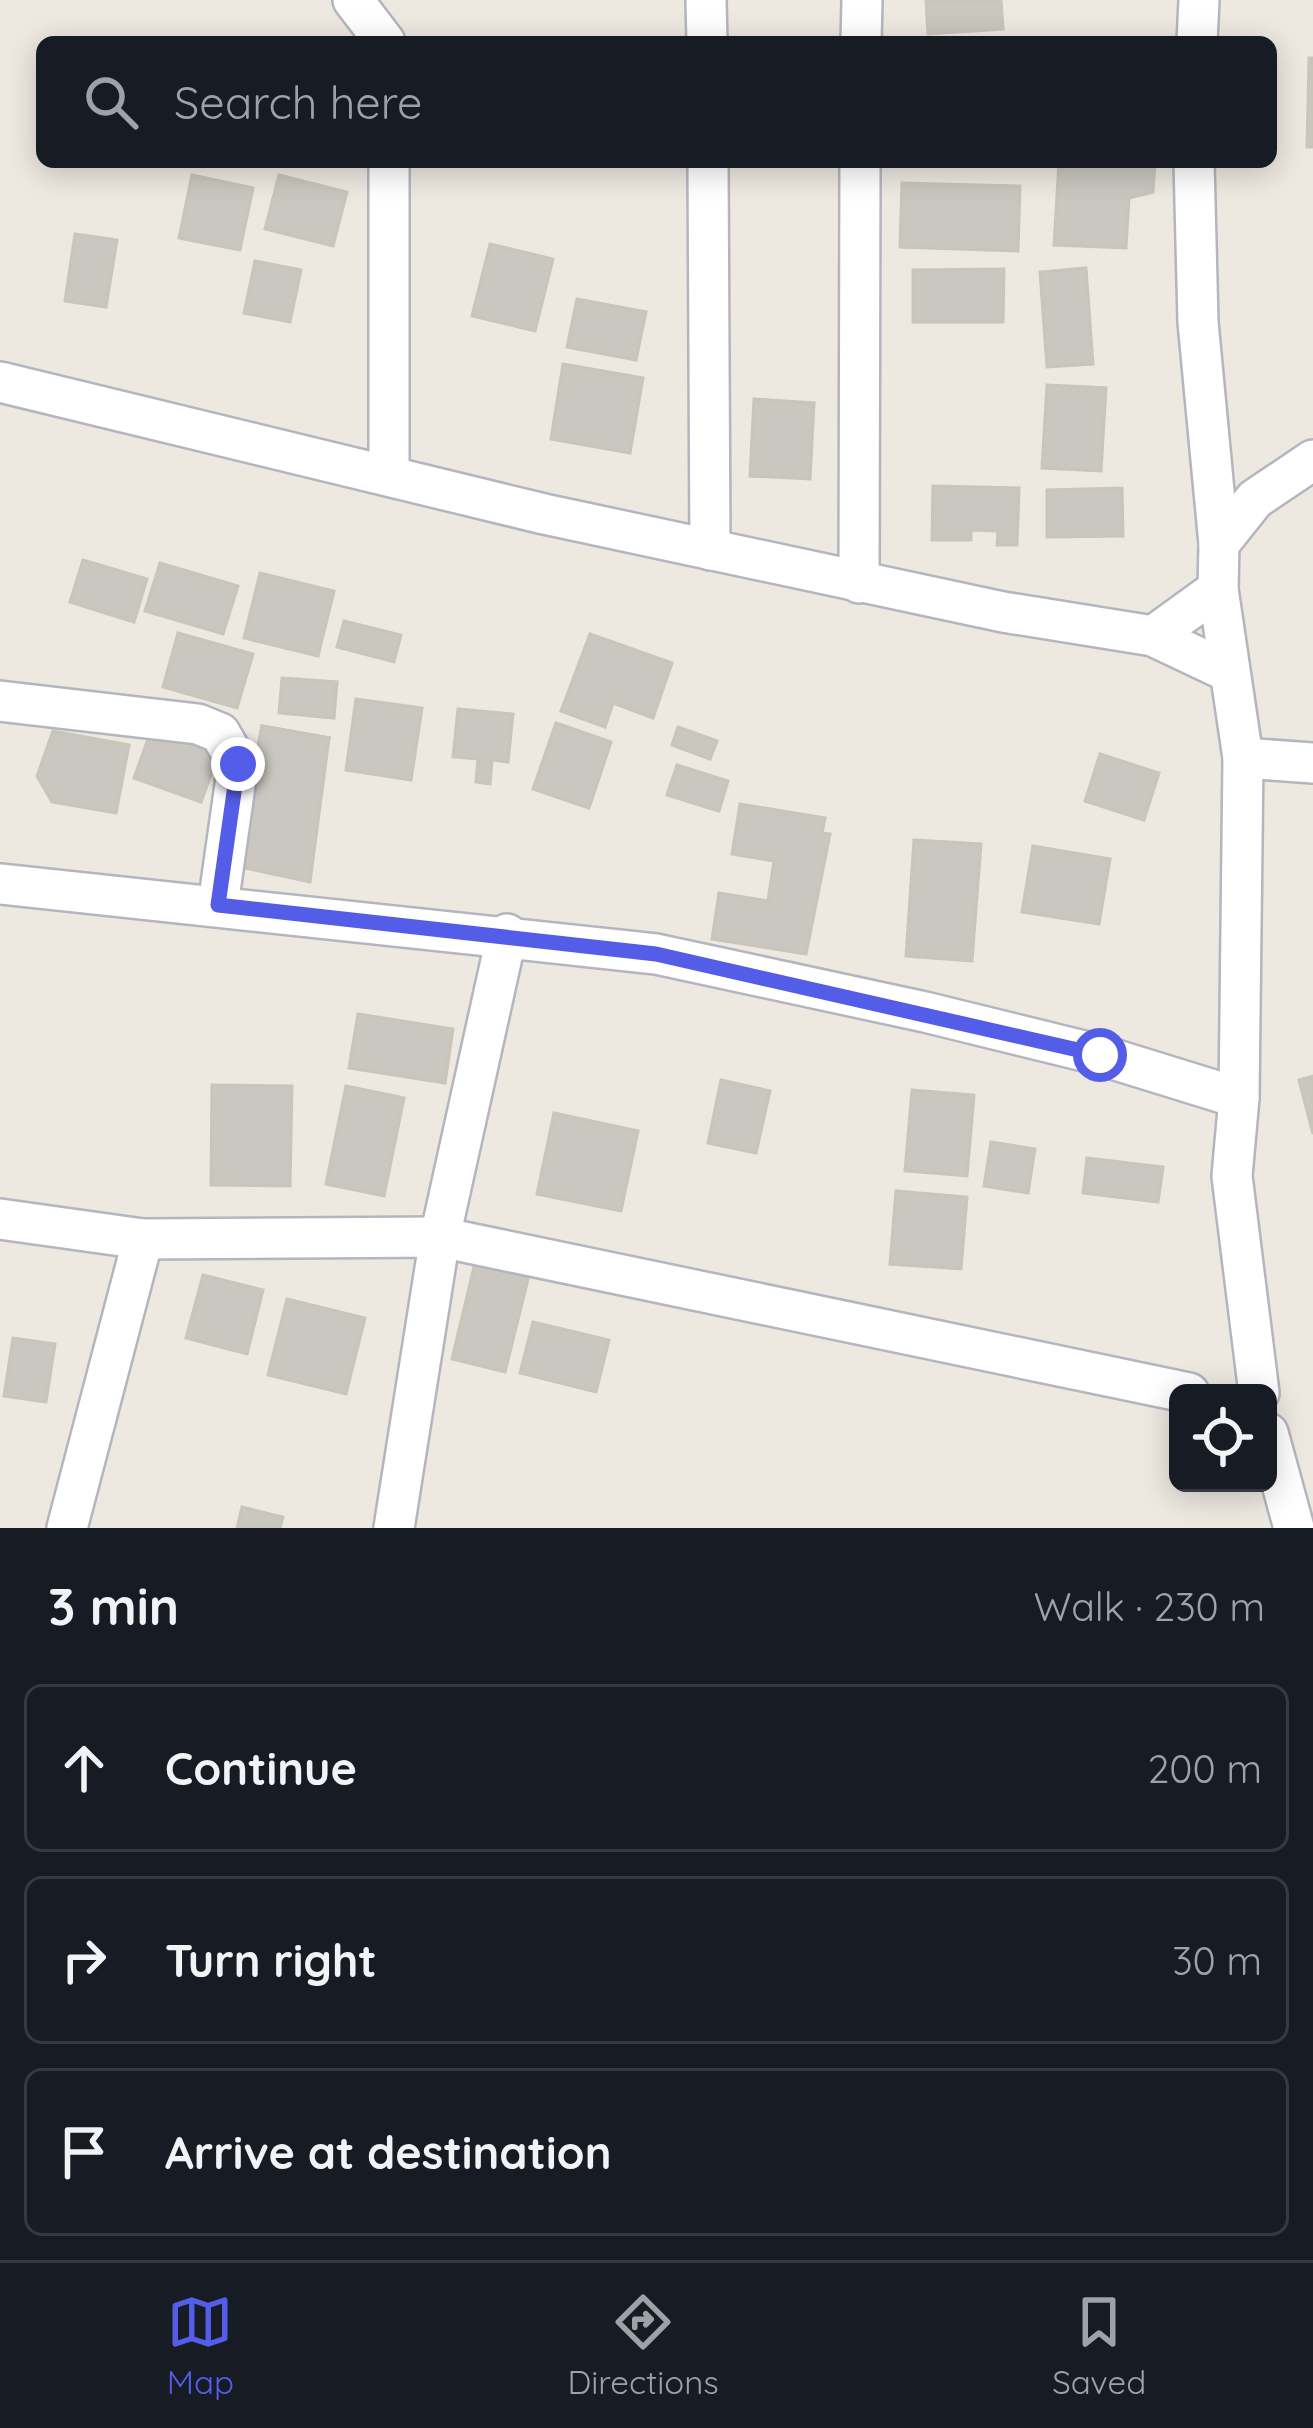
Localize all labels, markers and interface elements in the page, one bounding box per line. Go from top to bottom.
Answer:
search box [36,36,1277,168]
icon: search [78,69,144,135]
text: Search here [174,74,422,130]
route end [211,737,265,791]
route start [1073,1028,1127,1082]
map controls [1169,1384,1277,1492]
button: locate [1169,1384,1277,1492]
text: 3 min [48,1574,179,1638]
text: Walk · 230 m [1034,1582,1265,1631]
icon: ahead [51,1735,117,1801]
text: Continue [165,1740,357,1796]
text: 200 m [1148,1744,1262,1793]
icon: right [51,1927,117,1993]
text: Turn right [165,1932,377,1988]
text: 30 m [1172,1936,1262,1985]
icon: arrive [51,2119,117,2185]
text: Arrive at destination [165,2124,611,2180]
tab: Map [167,2289,234,2402]
tab: Directions [567,2289,719,2402]
tab: Saved [1052,2289,1146,2402]

